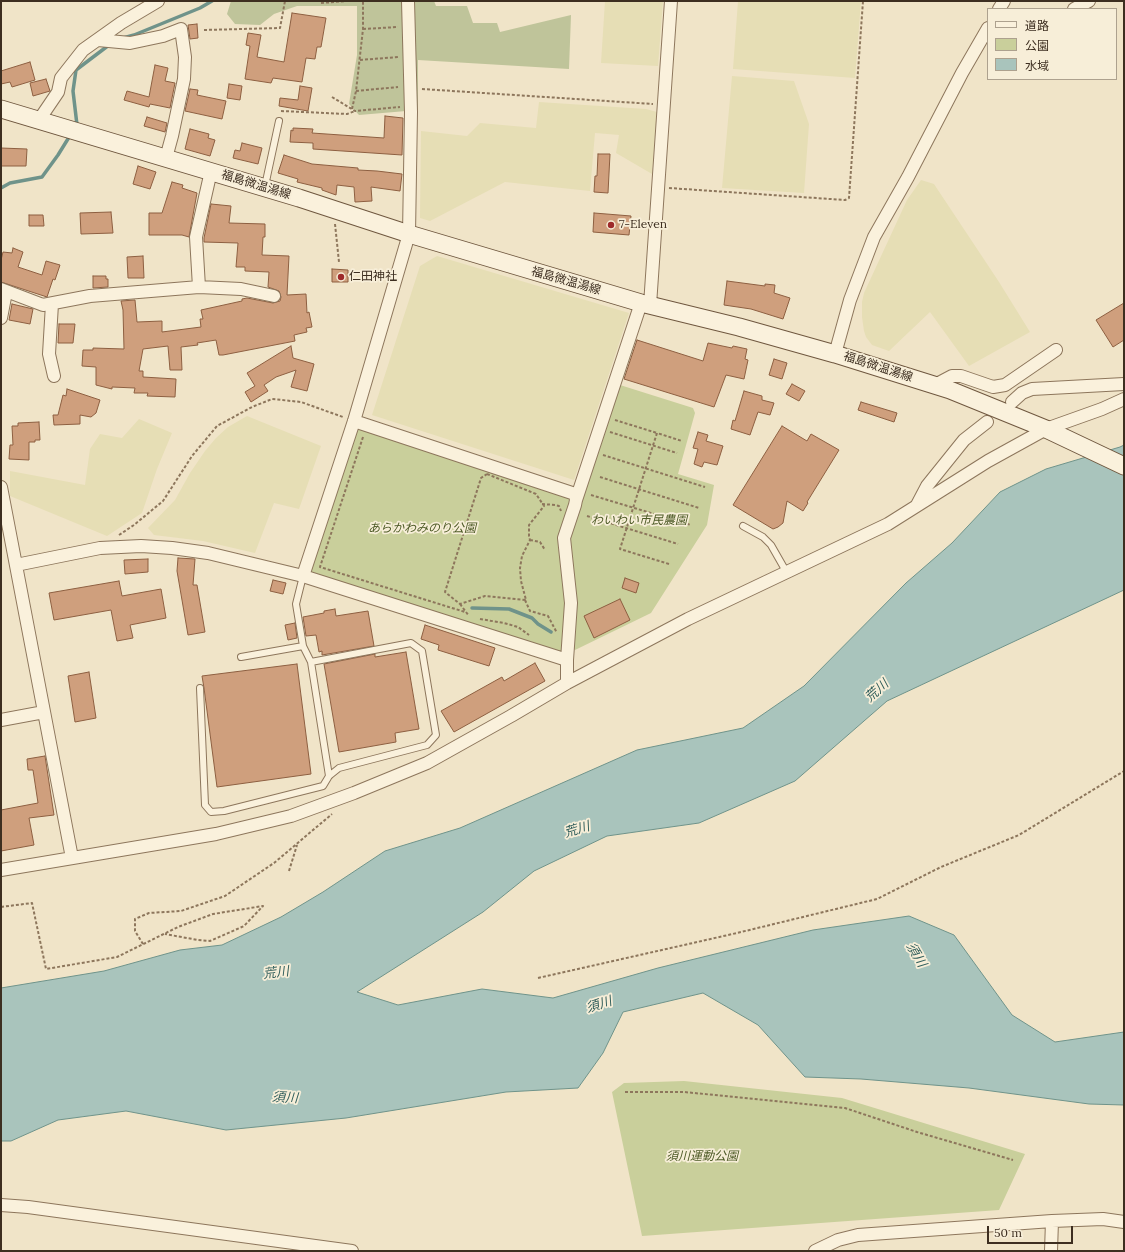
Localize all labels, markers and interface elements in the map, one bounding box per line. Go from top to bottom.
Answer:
legend [987,8,1117,80]
text: 道路 [1025,18,1049,33]
text: 公園 [1025,38,1049,53]
text: 水域 [1025,58,1049,73]
street label: 福島微温湯線 [219,168,293,202]
place label: 7-Eleven [619,218,667,232]
marker: 7-Eleven [606,220,616,230]
street label: 福島微温湯線 [529,264,603,298]
place label: 仁田神社 [349,270,397,284]
marker: 仁田神社 [336,272,346,282]
street label: 福島微温湯線 [842,349,914,385]
park label: わいわい市民農園 [591,514,687,528]
park label: あらかわみのり公園 [368,522,476,536]
water label: 荒川 [862,677,892,705]
water label: 荒川 [562,819,592,841]
water label: 須川 [903,940,929,970]
water label: 荒川 [262,964,290,982]
water label: 須川 [584,994,614,1016]
water label: 須川 [272,1090,298,1106]
park label: 須川運動公園 [666,1150,738,1164]
scale bar [989,1218,1075,1244]
text: 50 m [994,1225,1022,1240]

